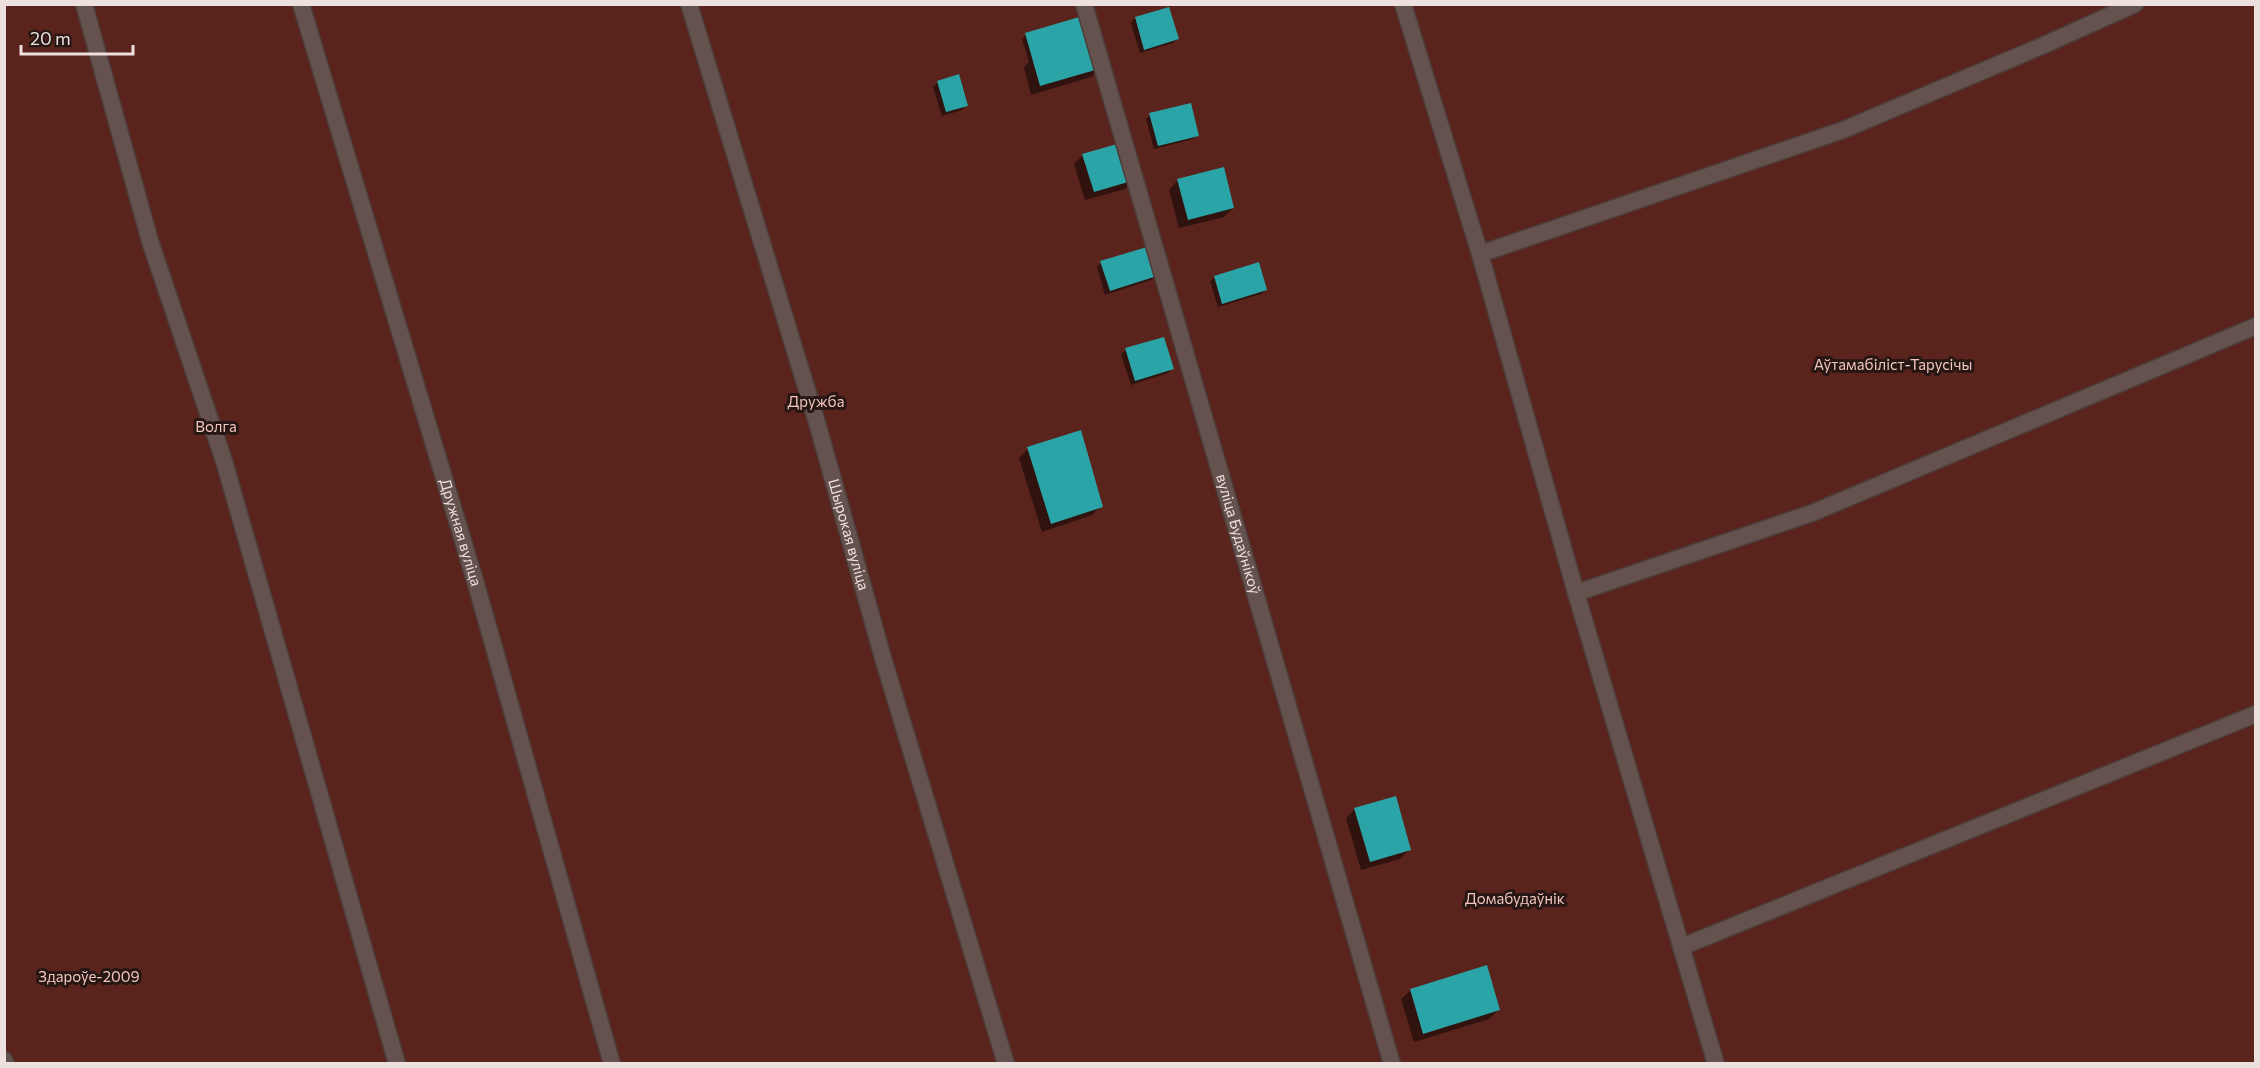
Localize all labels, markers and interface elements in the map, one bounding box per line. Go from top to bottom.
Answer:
scale bar [21,18,134,56]
text: 20 m [30,27,71,49]
park label: Аўтамабіліст-Тарусічы [1814,355,1972,373]
park label: Дружба [788,392,844,410]
park label: Волга [195,417,237,435]
street label: вуліца Будаўнікоў [1213,472,1265,596]
street label: Дружная вуліца [437,476,486,588]
street label: Шырокая вуліца [825,476,874,592]
park label: Домабудаўнік [1465,889,1565,907]
park label: Здароўе-2009 [38,967,140,985]

